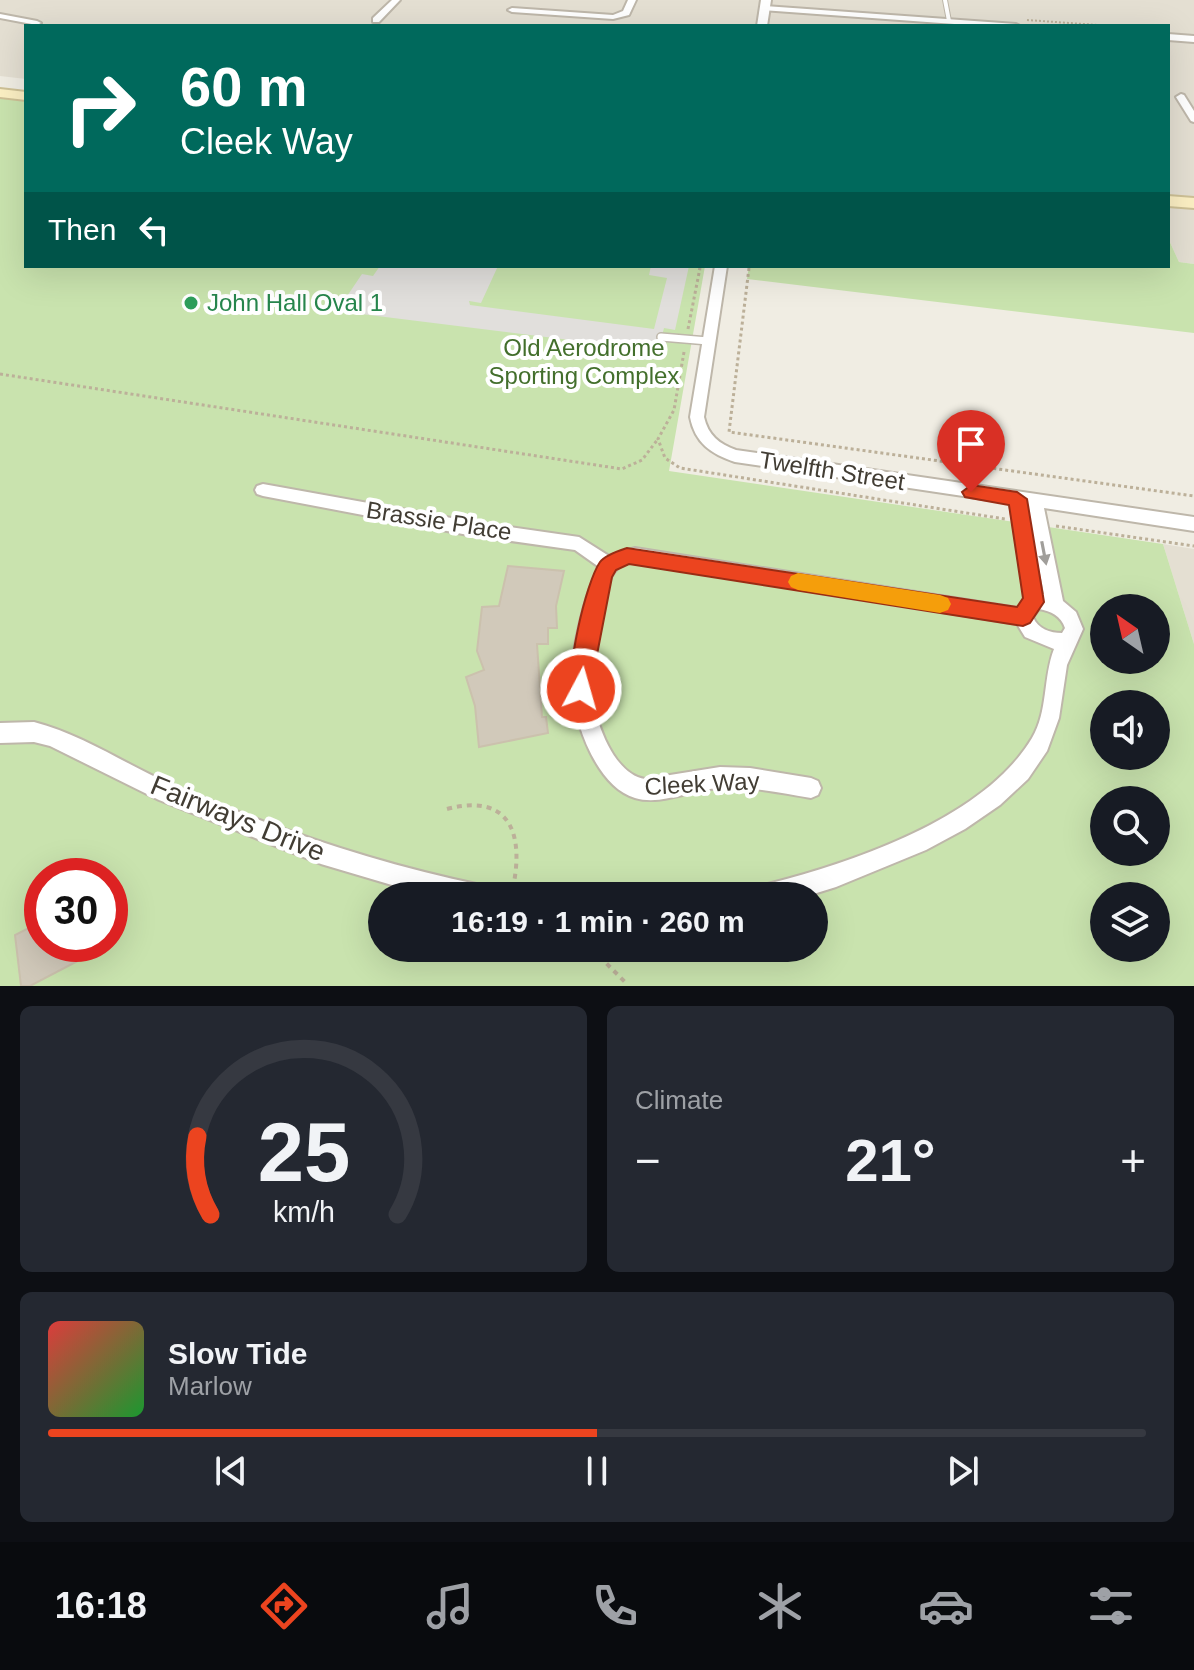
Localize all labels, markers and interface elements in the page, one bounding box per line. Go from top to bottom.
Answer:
text: 60 m [180,55,308,118]
icon: right [48,56,152,160]
text: Cleek Way [180,121,353,162]
icon: left [132,208,176,252]
text: Then [48,213,116,246]
place label: John Hall Oval 1 [207,289,383,316]
marker: John Hall Oval 1 [182,294,200,312]
park label: Old Aerodrome Sporting Complex [489,334,679,389]
pin [937,410,1005,492]
icon: arrive [949,422,993,466]
street label: Twelfth Street [758,446,907,495]
street label: Brassie Place [365,496,514,545]
one-way arrow [1038,541,1051,566]
north arrow [1090,594,1170,674]
map controls [1090,594,1170,962]
position arrow [539,647,623,731]
button: sound [1090,690,1170,770]
street label: Cleek Way [644,767,760,800]
street label: Fairways Drive [146,769,329,868]
button: search [1090,786,1170,866]
speed limit sign: 30 [24,858,128,962]
button: layers [1090,882,1170,962]
text: 16:19 · 1 min · 260 m [451,905,745,938]
text: Climate [635,1085,723,1115]
text: 25 [257,1106,350,1199]
text: 21° [845,1127,936,1194]
text: − [635,1136,661,1185]
text: + [1120,1136,1146,1185]
text: km/h [273,1196,334,1228]
text: Slow Tide [168,1337,307,1370]
text: Marlow [168,1371,252,1401]
icon: previous [209,1449,253,1493]
icon: pause [575,1449,619,1493]
icon: next [941,1449,985,1493]
icon: directions [256,1578,312,1634]
icon: music [422,1578,478,1634]
icon: phone [587,1578,643,1634]
icon: climate [752,1578,808,1634]
icon: car [918,1578,974,1634]
icon: filters [1083,1578,1139,1634]
text: 16:18 [55,1585,147,1626]

